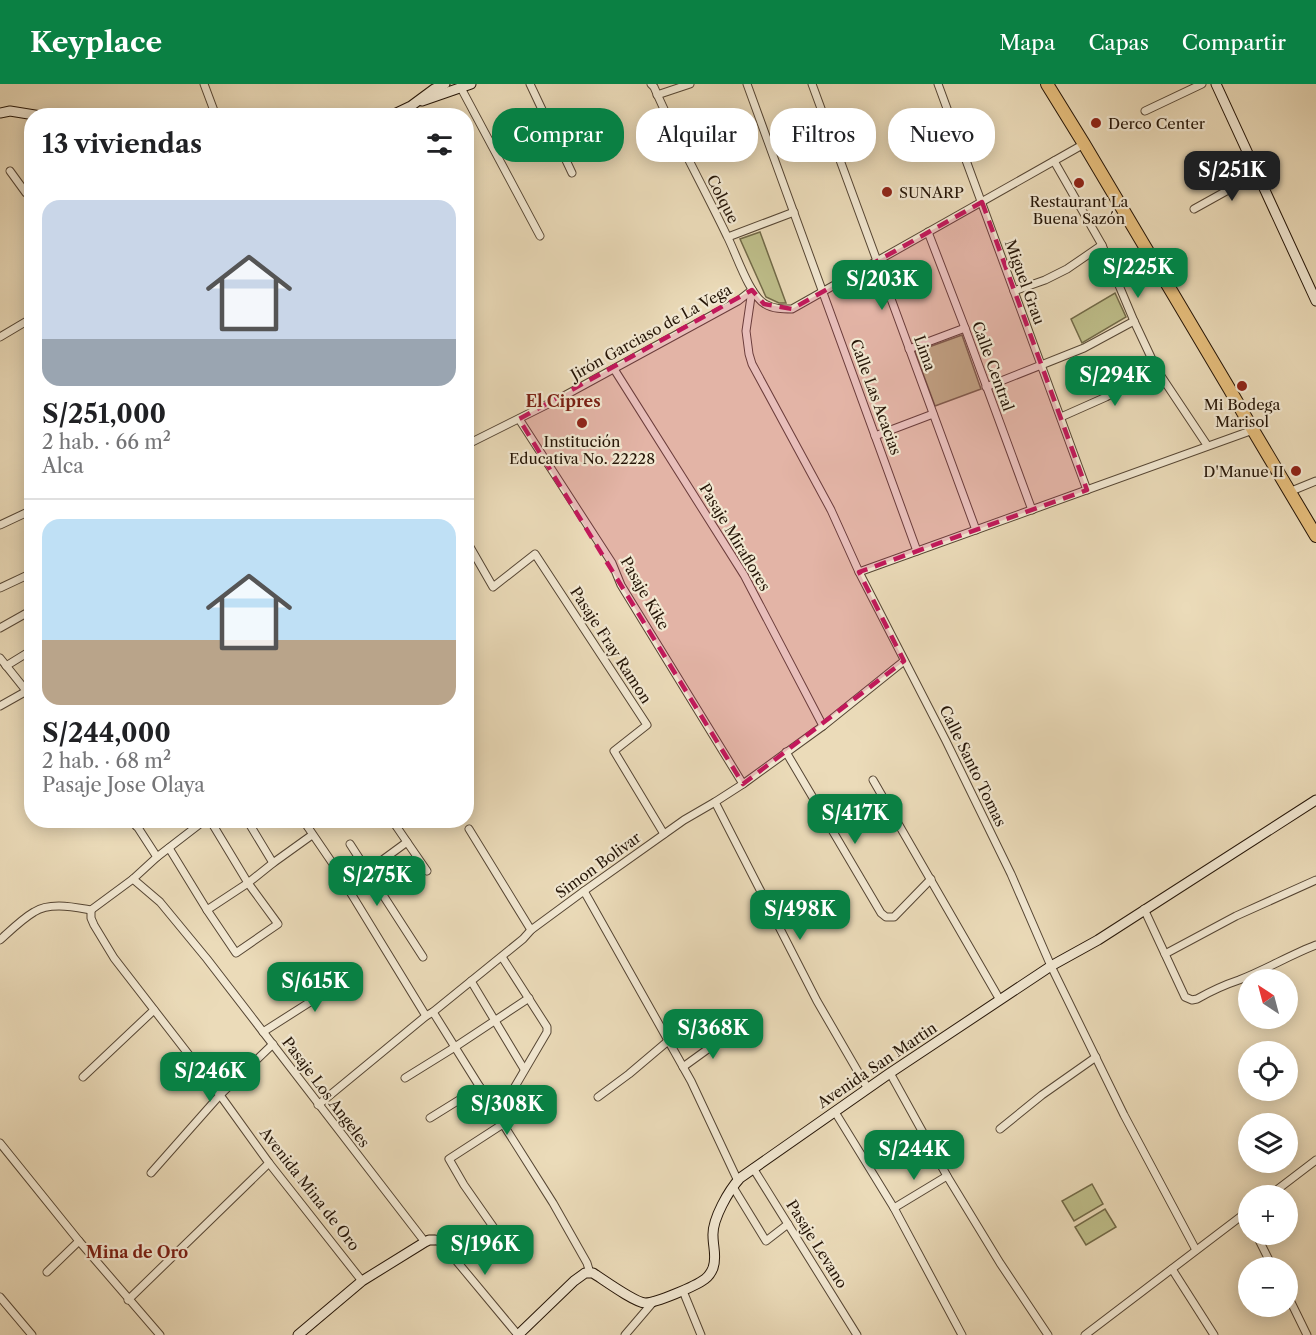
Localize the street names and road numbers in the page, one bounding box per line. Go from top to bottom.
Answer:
street label: Colque [703,172,743,226]
street label: Miguel Grau [1001,237,1049,327]
street label: Jirón Garciaso de La Vega [565,280,735,385]
street label: Calle Central [968,319,1018,414]
street label: Lima [910,333,940,373]
street label: Calle Las Acacias [846,336,906,458]
street label: Pasaje Miraflores [695,480,775,594]
street label: Pasaje Kike [616,553,674,633]
street label: Pasaje Fray Ramon [566,583,656,708]
street label: Calle Santo Tomas [935,702,1011,830]
street label: Simon Bolivar [552,827,645,902]
street label: Avenida San Martin [813,1018,941,1113]
street label: Pasaje Los Angeles [278,1033,374,1151]
street label: Avenida Mina de Oro [255,1123,364,1254]
street label: Pasaje Levano [782,1196,852,1292]

